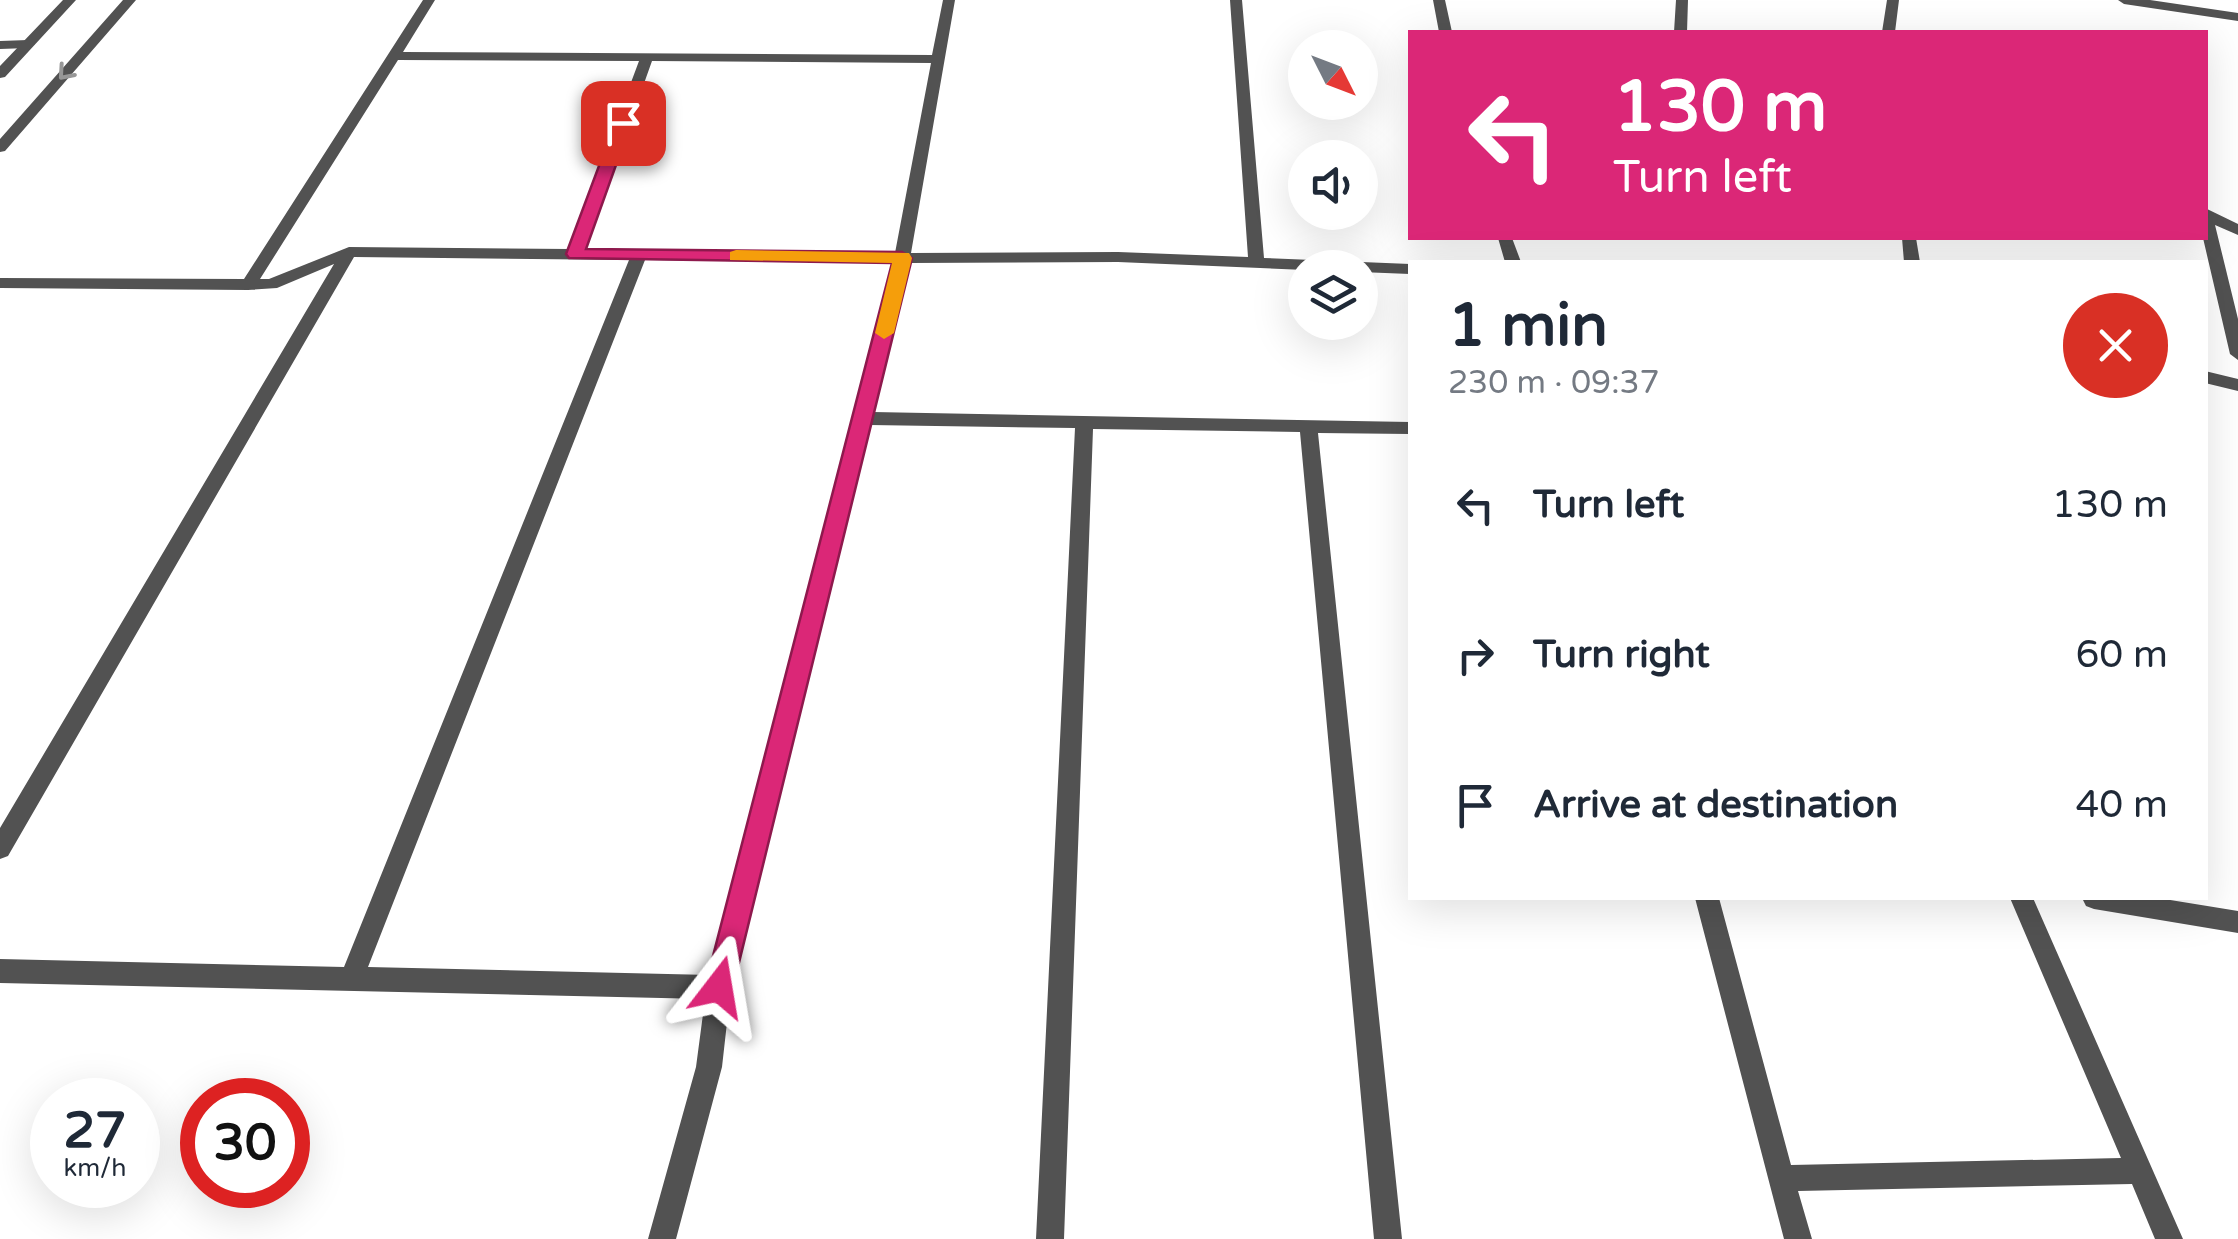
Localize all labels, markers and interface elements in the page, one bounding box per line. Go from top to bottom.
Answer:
north arrow [1288,30,1378,120]
map controls [1288,30,1378,340]
one-way arrow [59,61,77,80]
text: 130 m [1613,66,1827,150]
icon: left [1448,70,1578,200]
pin [581,81,666,166]
icon: arrive [596,96,651,151]
button: sound [1288,140,1378,230]
text: Turn left [1613,151,1792,205]
button: layers [1288,250,1378,340]
text: 1 min [1448,290,1608,362]
button: close [2063,293,2168,398]
text: 230 m · 09:37 [1448,364,1660,402]
icon: left [1448,478,1503,533]
text: Turn left [1533,482,1684,528]
text: 130 m [2052,482,2168,528]
icon: right [1448,628,1503,683]
text: Turn right [1533,632,1710,678]
text: 60 m [2076,632,2168,678]
icon: arrive [1448,778,1503,833]
text: Arrive at destination [1533,782,1898,828]
text: 40 m [2076,782,2168,828]
position arrow [667,935,771,1039]
speed limit sign: 30 [180,1078,310,1208]
text: 27 [64,1101,126,1161]
text: km/h [64,1153,126,1183]

